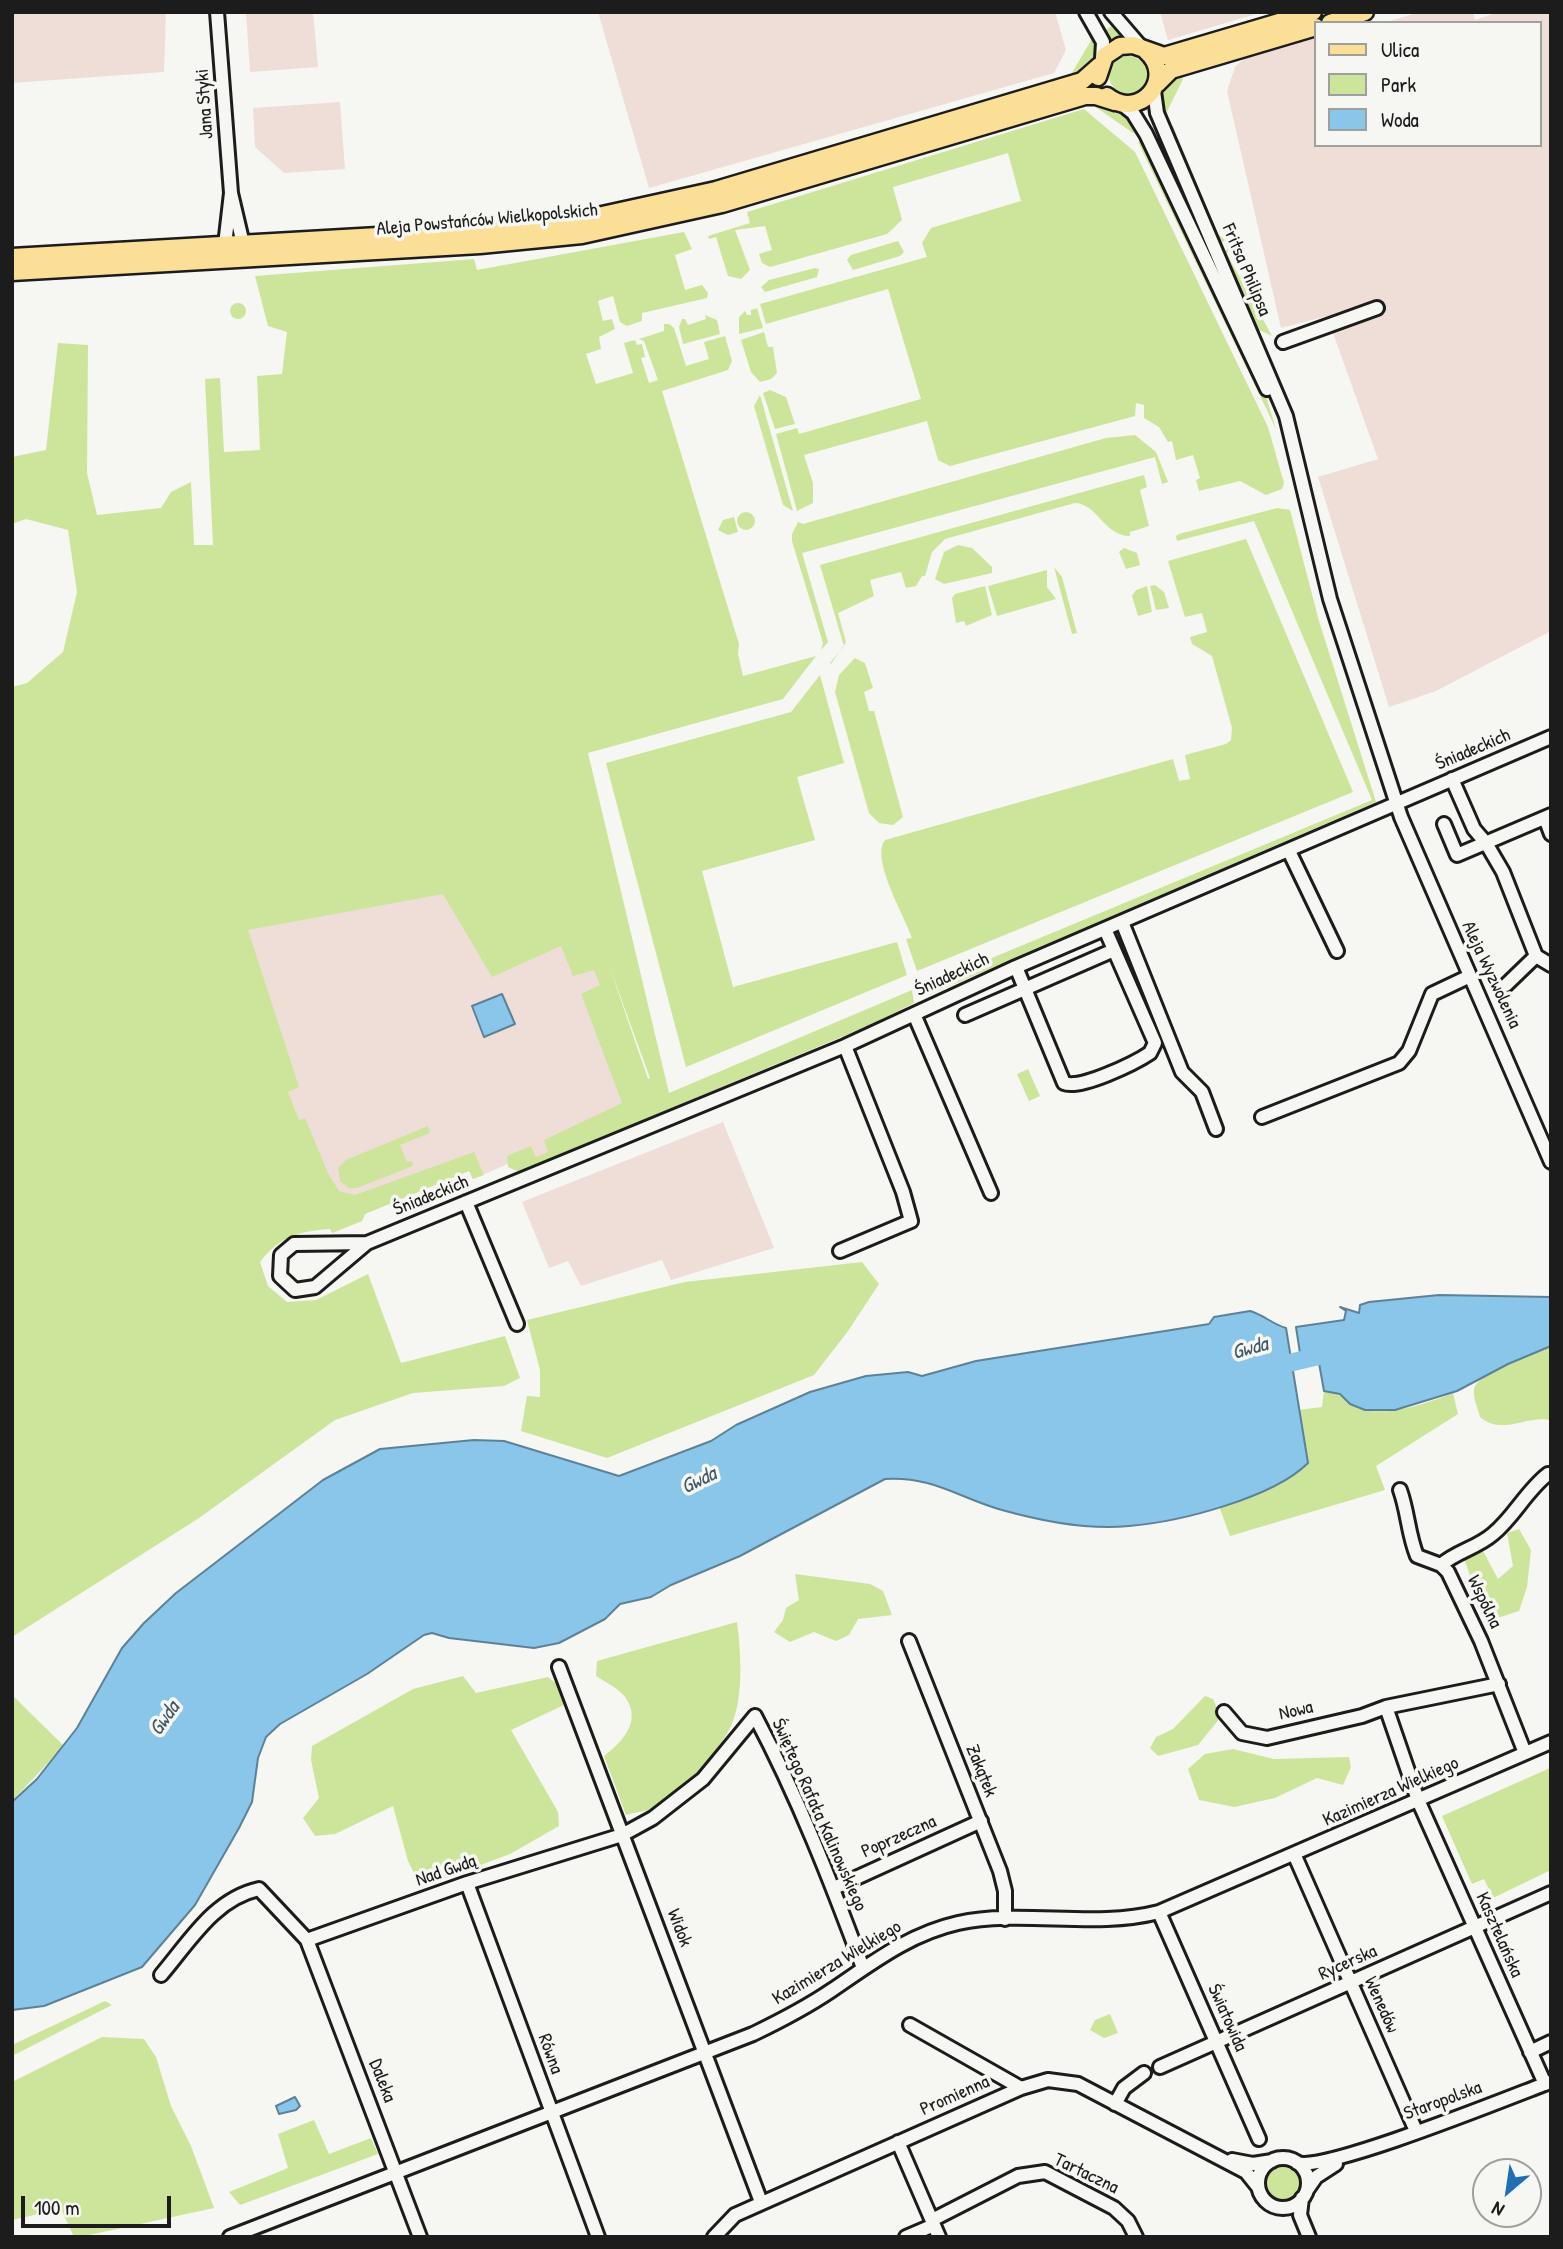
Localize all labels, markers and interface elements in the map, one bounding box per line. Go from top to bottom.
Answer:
legend [1314,21,1542,147]
text: Ulica [1381,35,1419,64]
street label: Jana Styki [191,68,219,140]
text: Park [1381,70,1416,99]
text: Woda [1381,105,1419,134]
street label: Aleja Powstańców Wielkopolskich [376,199,598,241]
street label: Fritsa Philipsa [1216,220,1276,320]
street label: Śniadeckich [1432,724,1514,776]
street label: Aleja Wyzwolenia [1456,918,1526,1032]
street label: Śniadeckich [911,948,993,1002]
street label: Śniadeckich [390,1171,472,1221]
water label: Gwda [1229,1332,1271,1366]
water label: Gwda [677,1462,721,1500]
street label: Wspólna [1462,1572,1506,1632]
street label: Nowa [1277,1696,1315,1726]
water label: Gwda [144,1697,186,1741]
street label: Świętego Rafała Kalinowskiego [766,1715,872,1915]
street label: Zakątek [960,1742,1002,1800]
street label: Kazimierza Wielkiego [1320,1752,1462,1832]
street label: Poprzeczna [858,1810,940,1864]
street label: Nad Gwdą [413,1850,479,1892]
street label: Kasztelańska [1470,1889,1528,1981]
street label: Widok [661,1906,697,1950]
street label: Kazimierza Wielkiego [768,1916,906,2010]
street label: Rycerska [1315,1940,1381,1986]
street label: Wenedów [1359,1973,1403,2037]
street label: Światowida [1202,1981,1252,2055]
street label: Równa [532,2031,568,2077]
street label: Daleka [363,2056,401,2106]
street label: Promienna [917,2071,993,2121]
street label: Staropolska [1401,2076,1485,2126]
street label: Tartaczna [1050,2149,1122,2199]
north arrow [1472,2158,1542,2228]
scale bar [24,2182,175,2226]
text: 100 m [34,2193,80,2222]
text: N [1487,2196,1509,2223]

